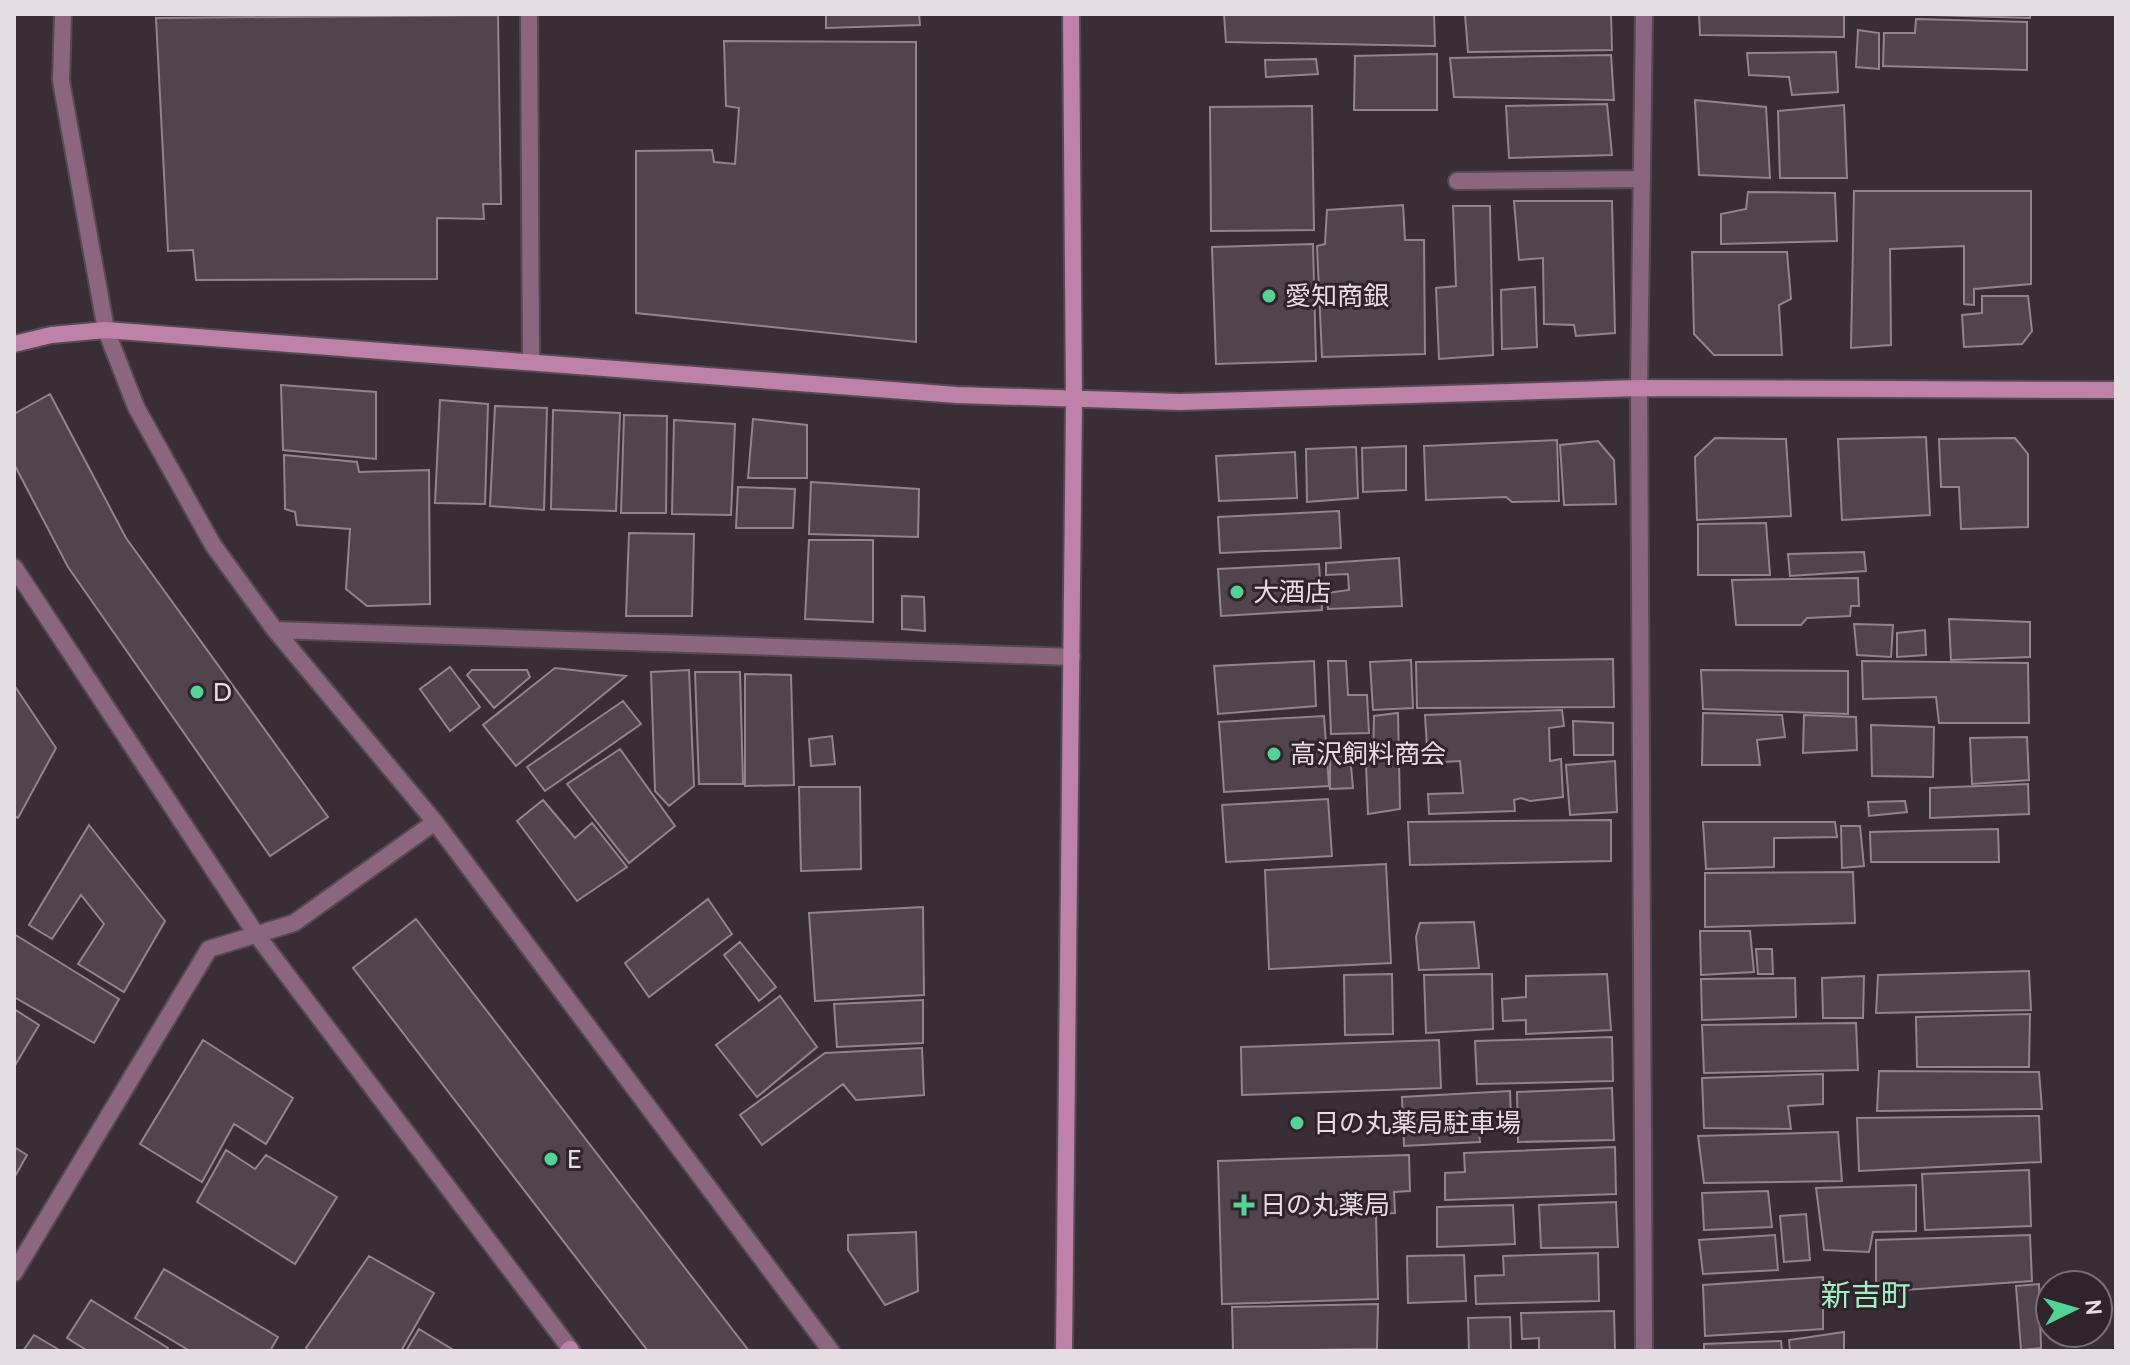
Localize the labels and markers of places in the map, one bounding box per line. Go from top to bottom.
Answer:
place label: 愛知商銀 [1285,280,1389,312]
marker: 愛知商銀 [1260,287,1278,305]
place label: 大酒店 [1253,576,1331,608]
marker: 大酒店 [1228,583,1246,601]
place label: D [213,676,232,708]
marker: D [188,683,206,701]
place label: 高沢飼料商会 [1290,738,1446,770]
marker: 高沢飼料商会 [1265,745,1283,763]
place label: 日の丸薬局駐車場 [1313,1107,1521,1139]
marker: 日の丸薬局駐車場 [1288,1114,1306,1132]
place label: E [567,1143,581,1175]
marker: E [542,1150,560,1168]
place label: 日の丸薬局 [1260,1189,1390,1221]
marker: 日の丸薬局 [1235,1196,1253,1214]

